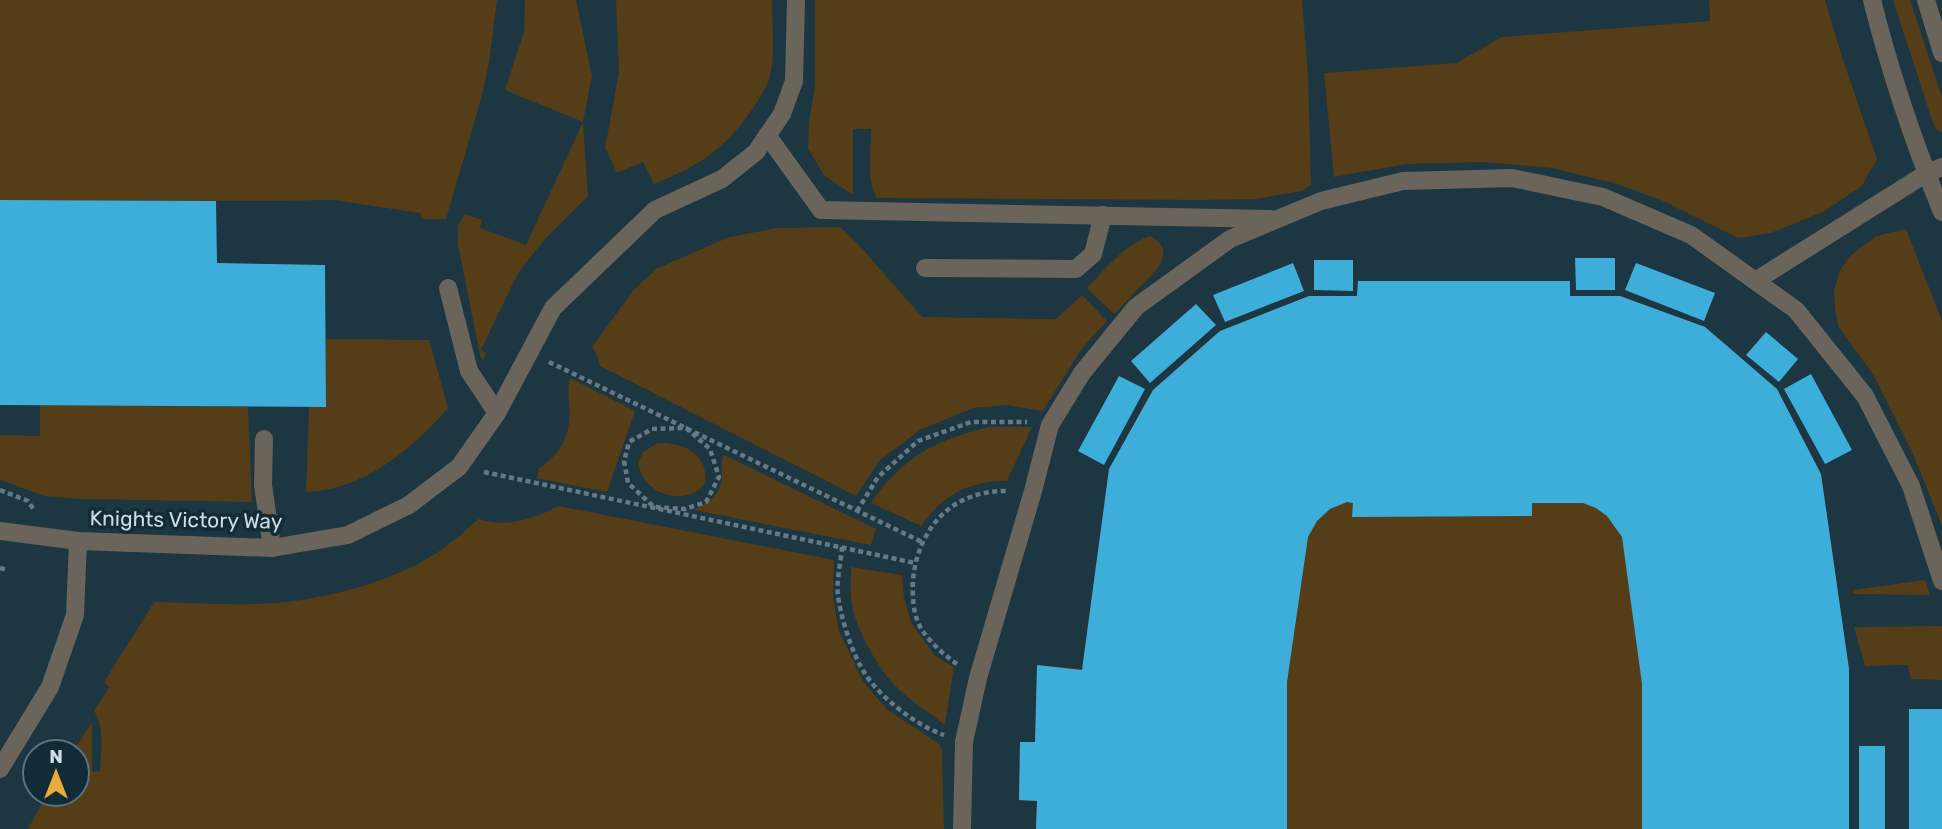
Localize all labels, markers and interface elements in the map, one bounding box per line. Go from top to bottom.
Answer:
street label: Knights Victory Way [89,505,283,534]
north arrow [21,738,91,808]
text: N [49,745,63,768]

